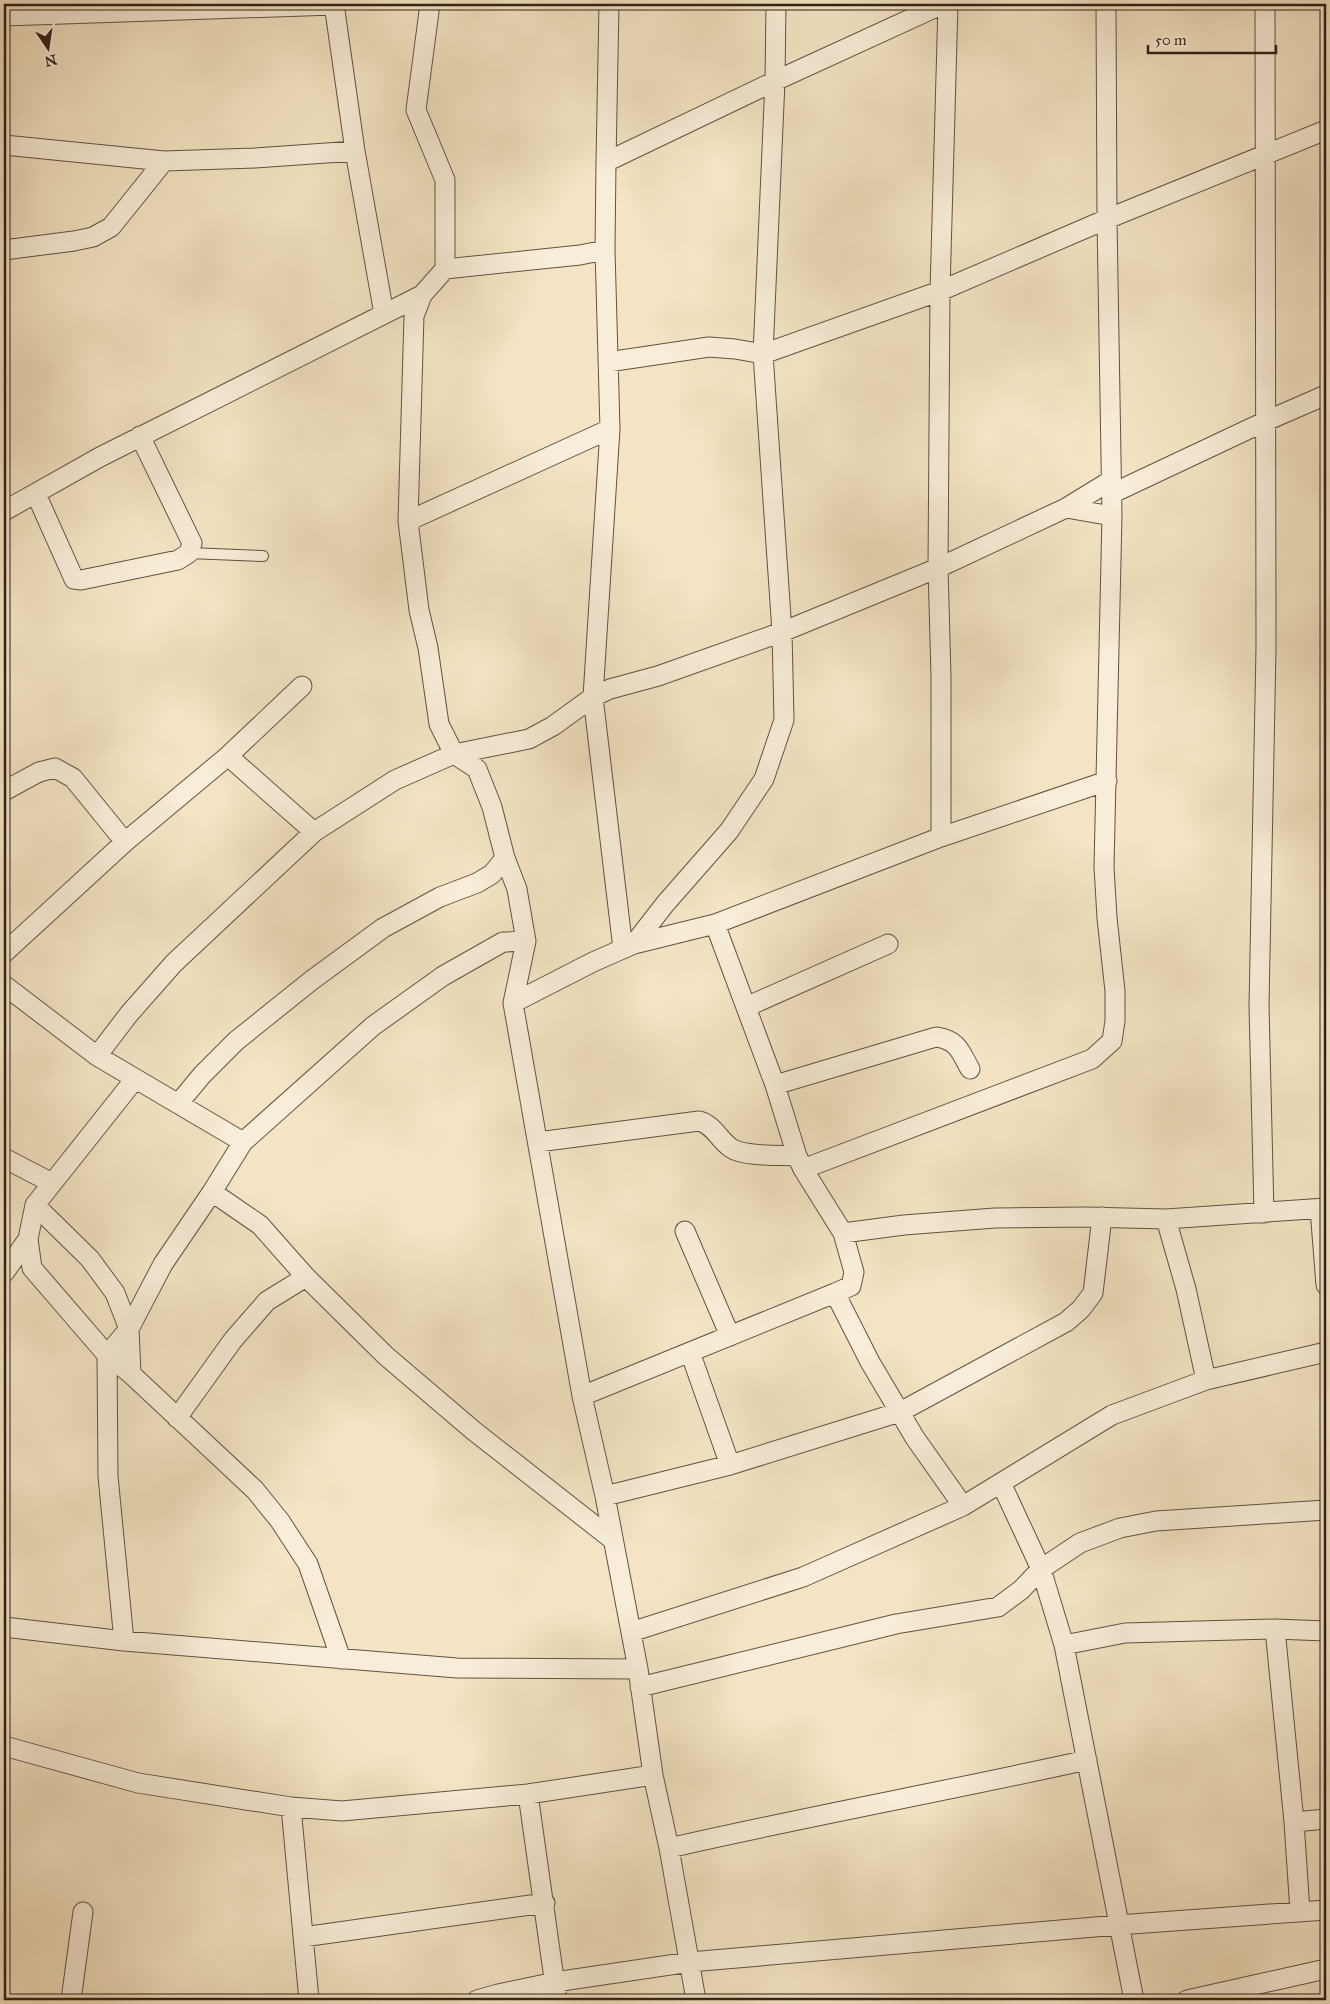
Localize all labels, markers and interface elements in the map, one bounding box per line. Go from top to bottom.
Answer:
north arrow [22,22,72,72]
scale bar [1148,22,1275,54]
text: 50 m [1155,31,1187,49]
text: N [43,51,59,70]

